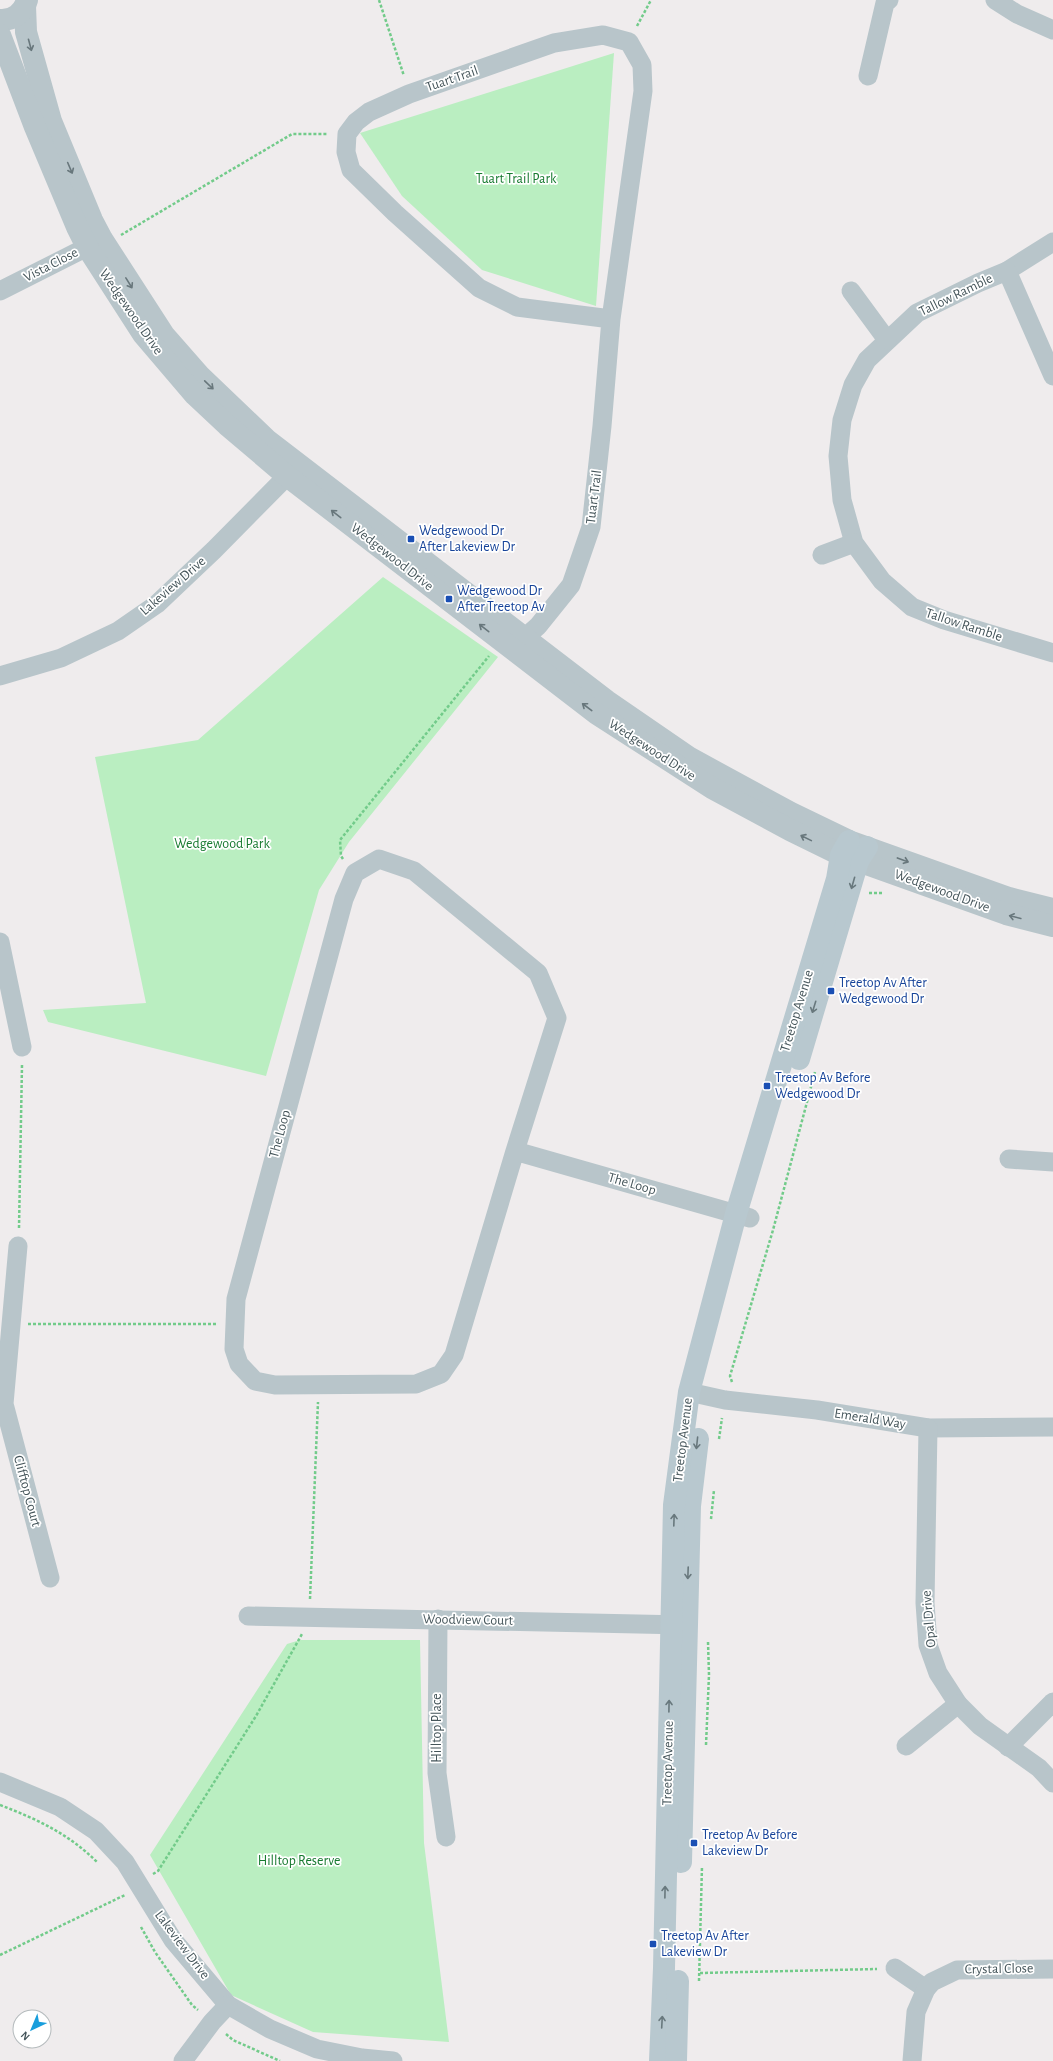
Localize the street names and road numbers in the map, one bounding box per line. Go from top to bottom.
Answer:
street label: Tuart Trail [424,64,480,94]
street label: Vista Close [22,245,80,285]
street label: Wedgewood Drive [96,267,166,357]
street label: Tallow Ramble [917,271,995,319]
street label: Tuart Trail [584,469,604,525]
street label: Wedgewood Drive [348,521,436,593]
street label: Lakeview Drive [138,554,208,618]
street label: Tallow Ramble [924,606,1004,644]
street label: Wedgewood Drive [606,717,698,783]
street label: Wedgewood Drive [892,867,992,915]
street label: Treetop Avenue [778,968,816,1054]
street label: The Loop [267,1108,293,1160]
street label: The Loop [606,1170,658,1198]
street label: Treetop Avenue [671,1397,695,1483]
street label: Emerald Way [833,1406,907,1432]
street label: Clifftop Court [11,1454,43,1529]
street label: Opal Drive [920,1590,938,1648]
street label: Woodview Court [423,1612,514,1628]
street label: Hilltop Place [430,1693,444,1763]
street label: Treetop Avenue [660,1720,676,1806]
street label: Lakeview Drive [152,1908,212,1982]
street label: Crystal Close [964,1961,1034,1977]

